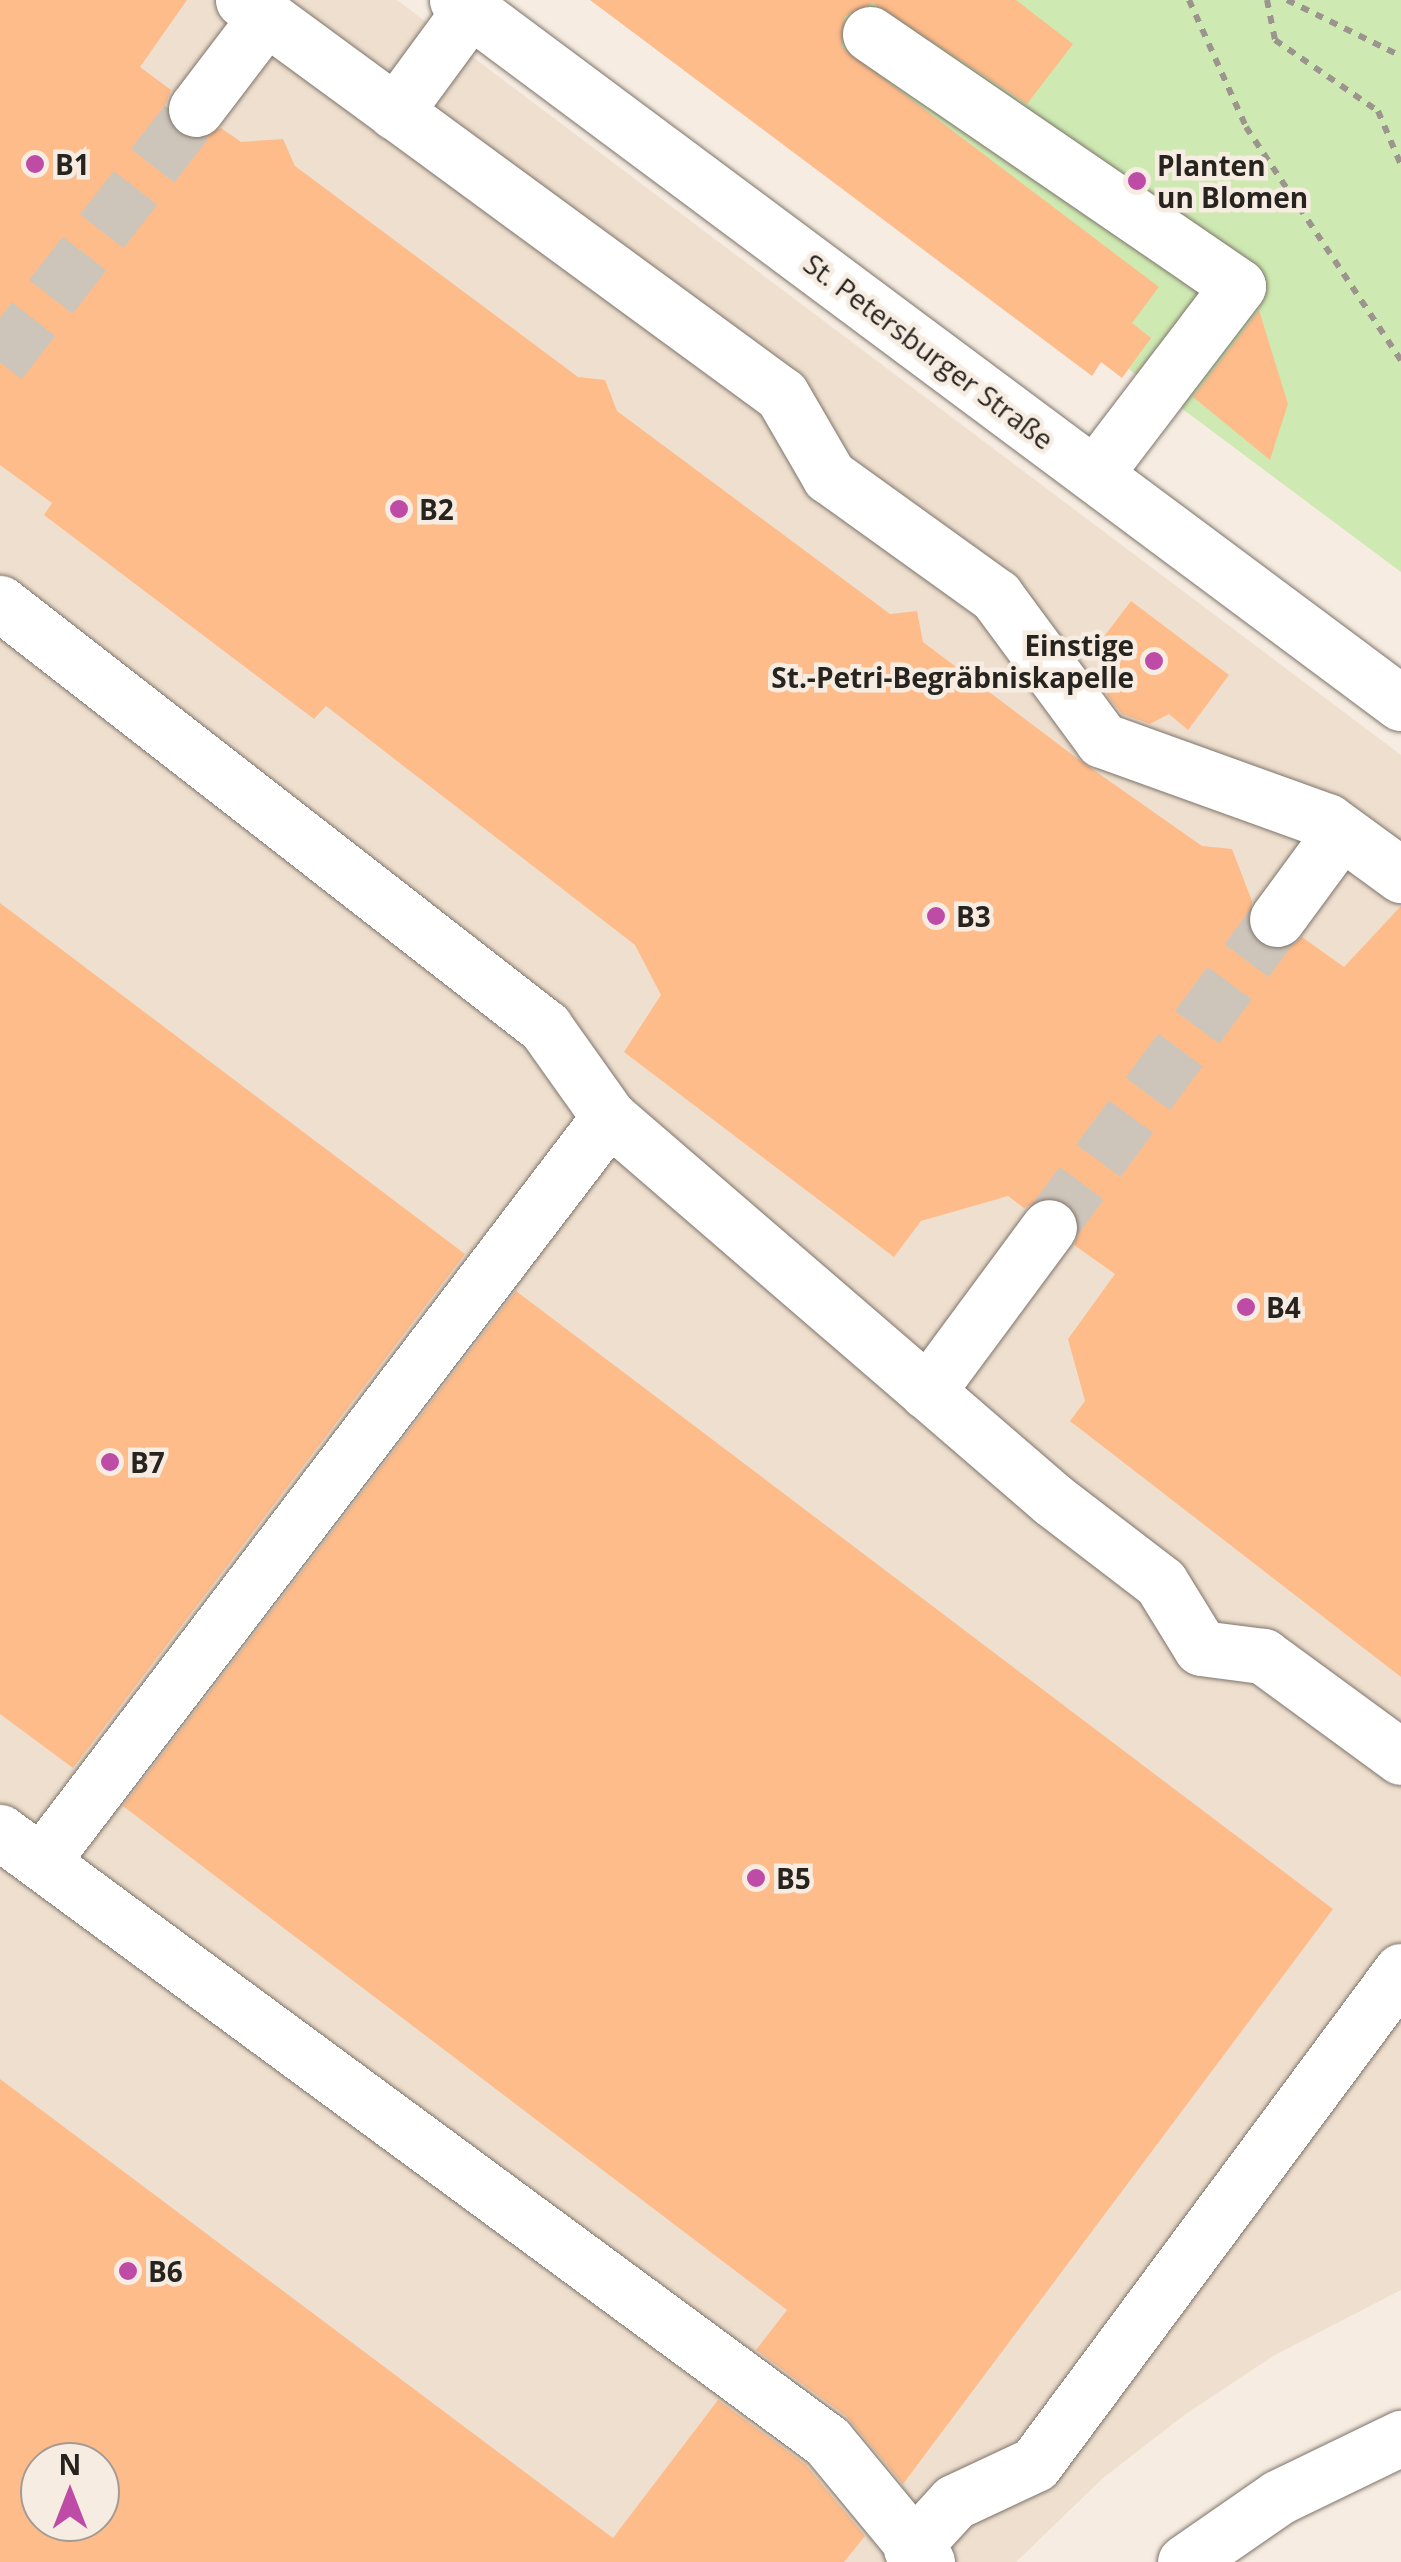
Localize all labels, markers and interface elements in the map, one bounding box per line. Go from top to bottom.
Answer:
place label: B1 [55,147,90,181]
place label: Planten un Blomen [1157,148,1308,214]
marker: B1 [24,153,46,175]
marker: Planten un Blomen [1126,170,1148,192]
street label: St. Petersburger Straße [798,246,1060,456]
place label: B2 [419,492,454,526]
marker: B2 [388,498,410,520]
place label: Einstige St.-Petri-Begräbniskapelle [771,628,1134,694]
marker: Einstige St.-Petri-Begräbniskapelle [1143,650,1165,672]
place label: B3 [956,899,991,933]
marker: B3 [925,905,947,927]
place label: B4 [1266,1290,1301,1324]
marker: B4 [1235,1296,1257,1318]
place label: B7 [130,1445,165,1479]
marker: B7 [99,1451,121,1473]
place label: B5 [776,1861,811,1895]
marker: B5 [745,1867,767,1889]
place label: B6 [148,2254,183,2288]
marker: B6 [117,2260,139,2282]
north arrow [20,2442,120,2542]
text: N [59,2445,81,2483]

